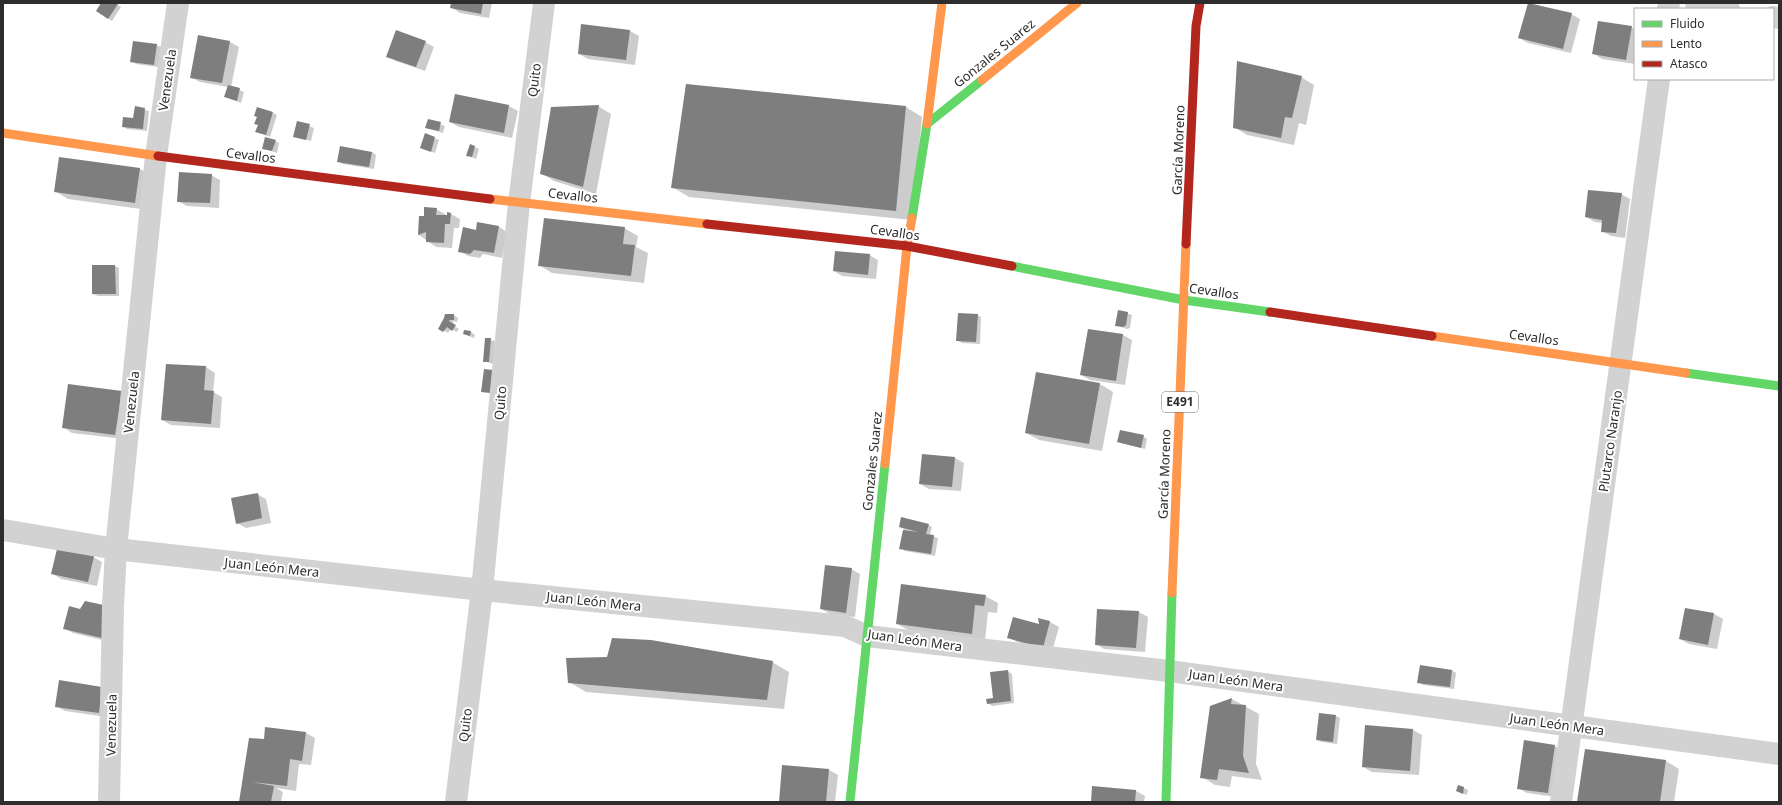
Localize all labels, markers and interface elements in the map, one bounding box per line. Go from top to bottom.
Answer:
legend [1634,8,1774,80]
street label: Gonzales Suarez [949,15,1039,91]
text: Fluido [1670,15,1704,32]
text: Lento [1670,35,1702,52]
street label: Venezuela [154,48,180,112]
text: Atasco [1670,55,1708,72]
street label: Quito [523,62,545,98]
street label: García Moreno [1167,105,1189,195]
street label: Cevallos [225,143,277,167]
street label: Cevallos [547,183,599,207]
street label: Cevallos [869,220,921,244]
street label: Cevallos [1188,279,1240,303]
street label: Cevallos [1508,325,1560,349]
street label: Venezuela [119,370,143,434]
street label: Quito [490,385,510,421]
street label: Plutarco Naranjo [1594,389,1626,493]
road number: E491 [1162,392,1198,412]
street label: Gonzales Suarez [858,410,886,512]
street label: García Moreno [1153,429,1175,519]
street label: Juan León Mera [222,553,320,581]
street label: Juan León Mera [544,587,642,615]
street label: Juan León Mera [865,624,963,656]
street label: Juan León Mera [1186,664,1284,696]
street label: Venezuela [101,694,121,756]
street label: Quito [454,707,476,743]
street label: Juan León Mera [1507,708,1605,740]

